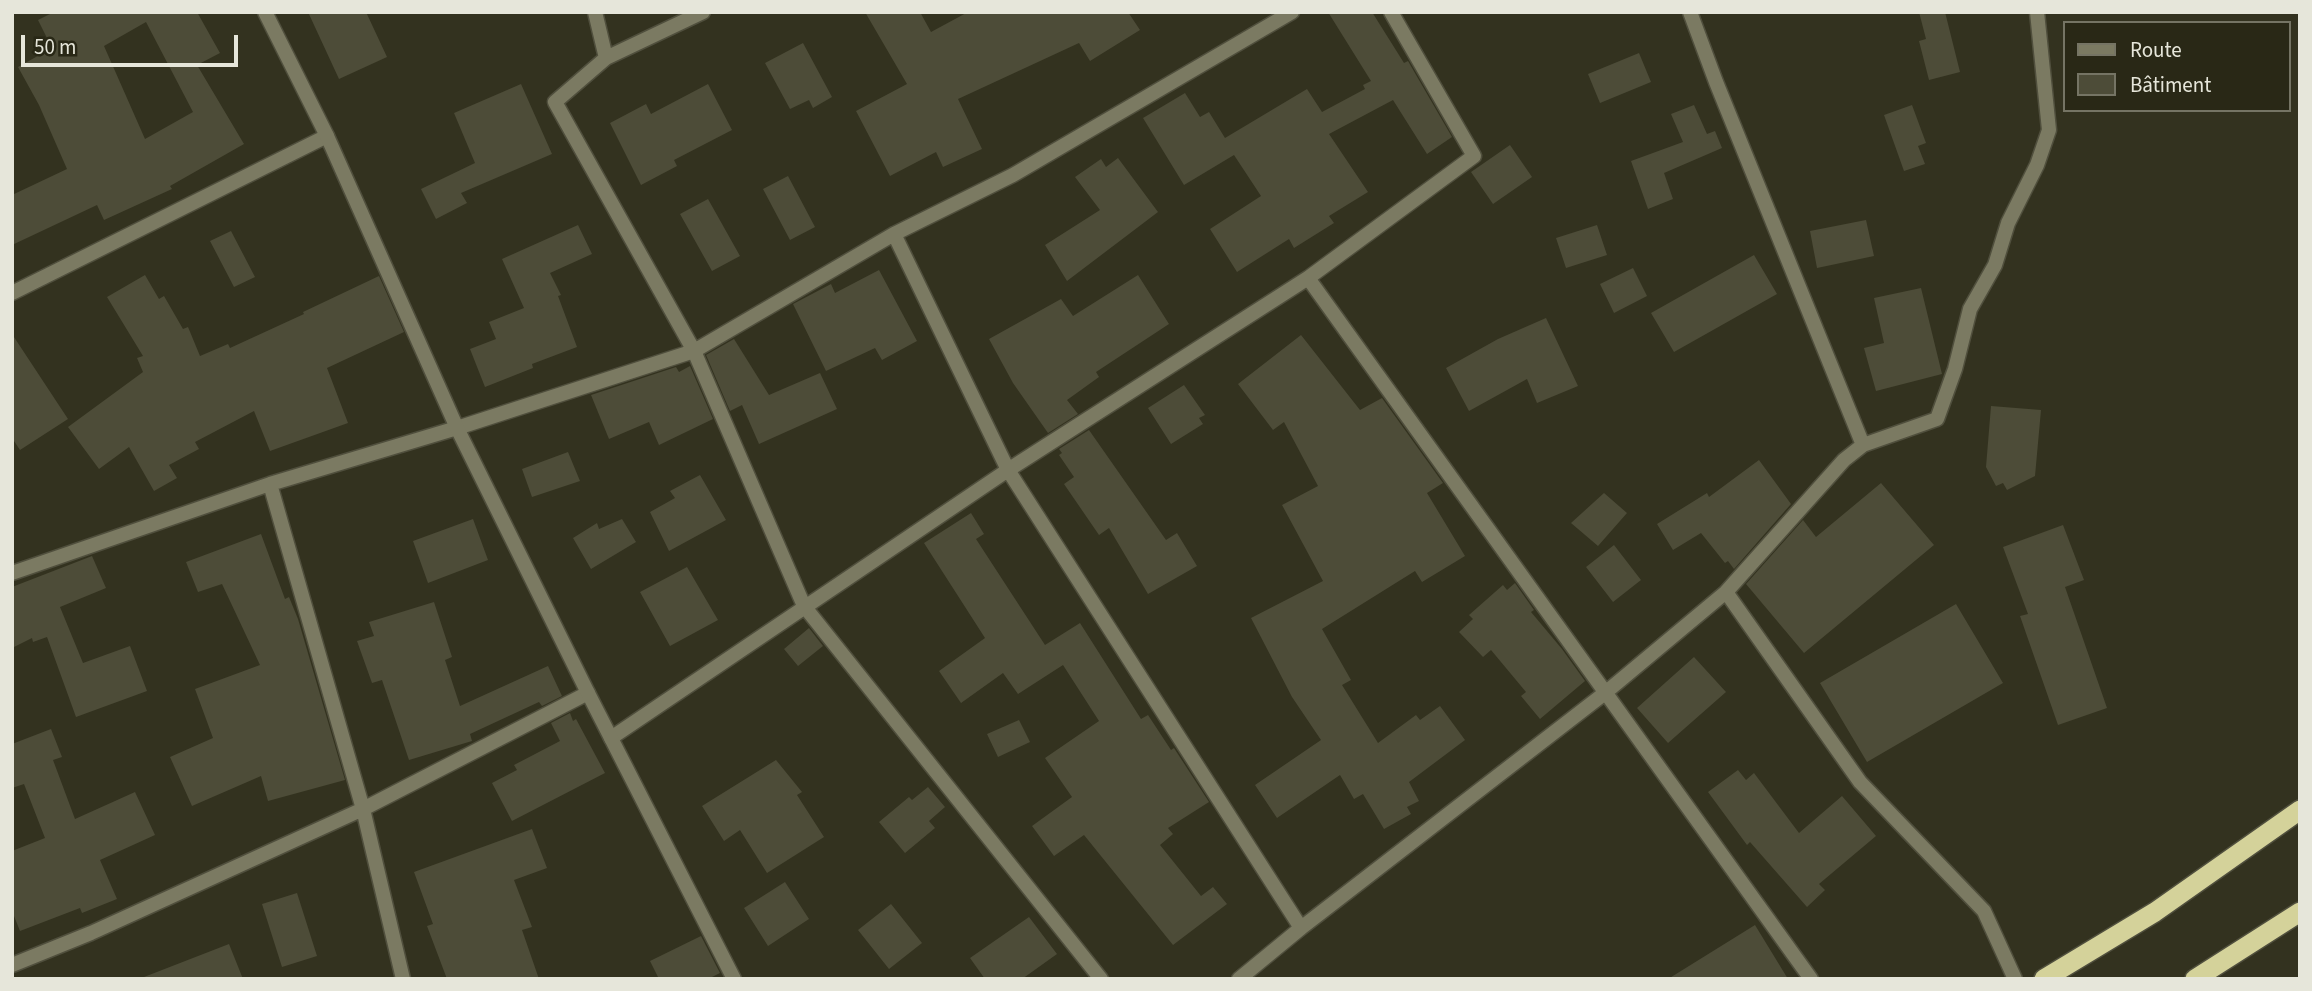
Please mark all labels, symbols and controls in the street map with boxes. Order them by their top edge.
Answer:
scale bar [24,21,242,65]
legend [2064,21,2291,112]
text: 50 m [34,32,76,62]
text: Route [2130,35,2182,65]
text: Bâtiment [2130,70,2211,100]

